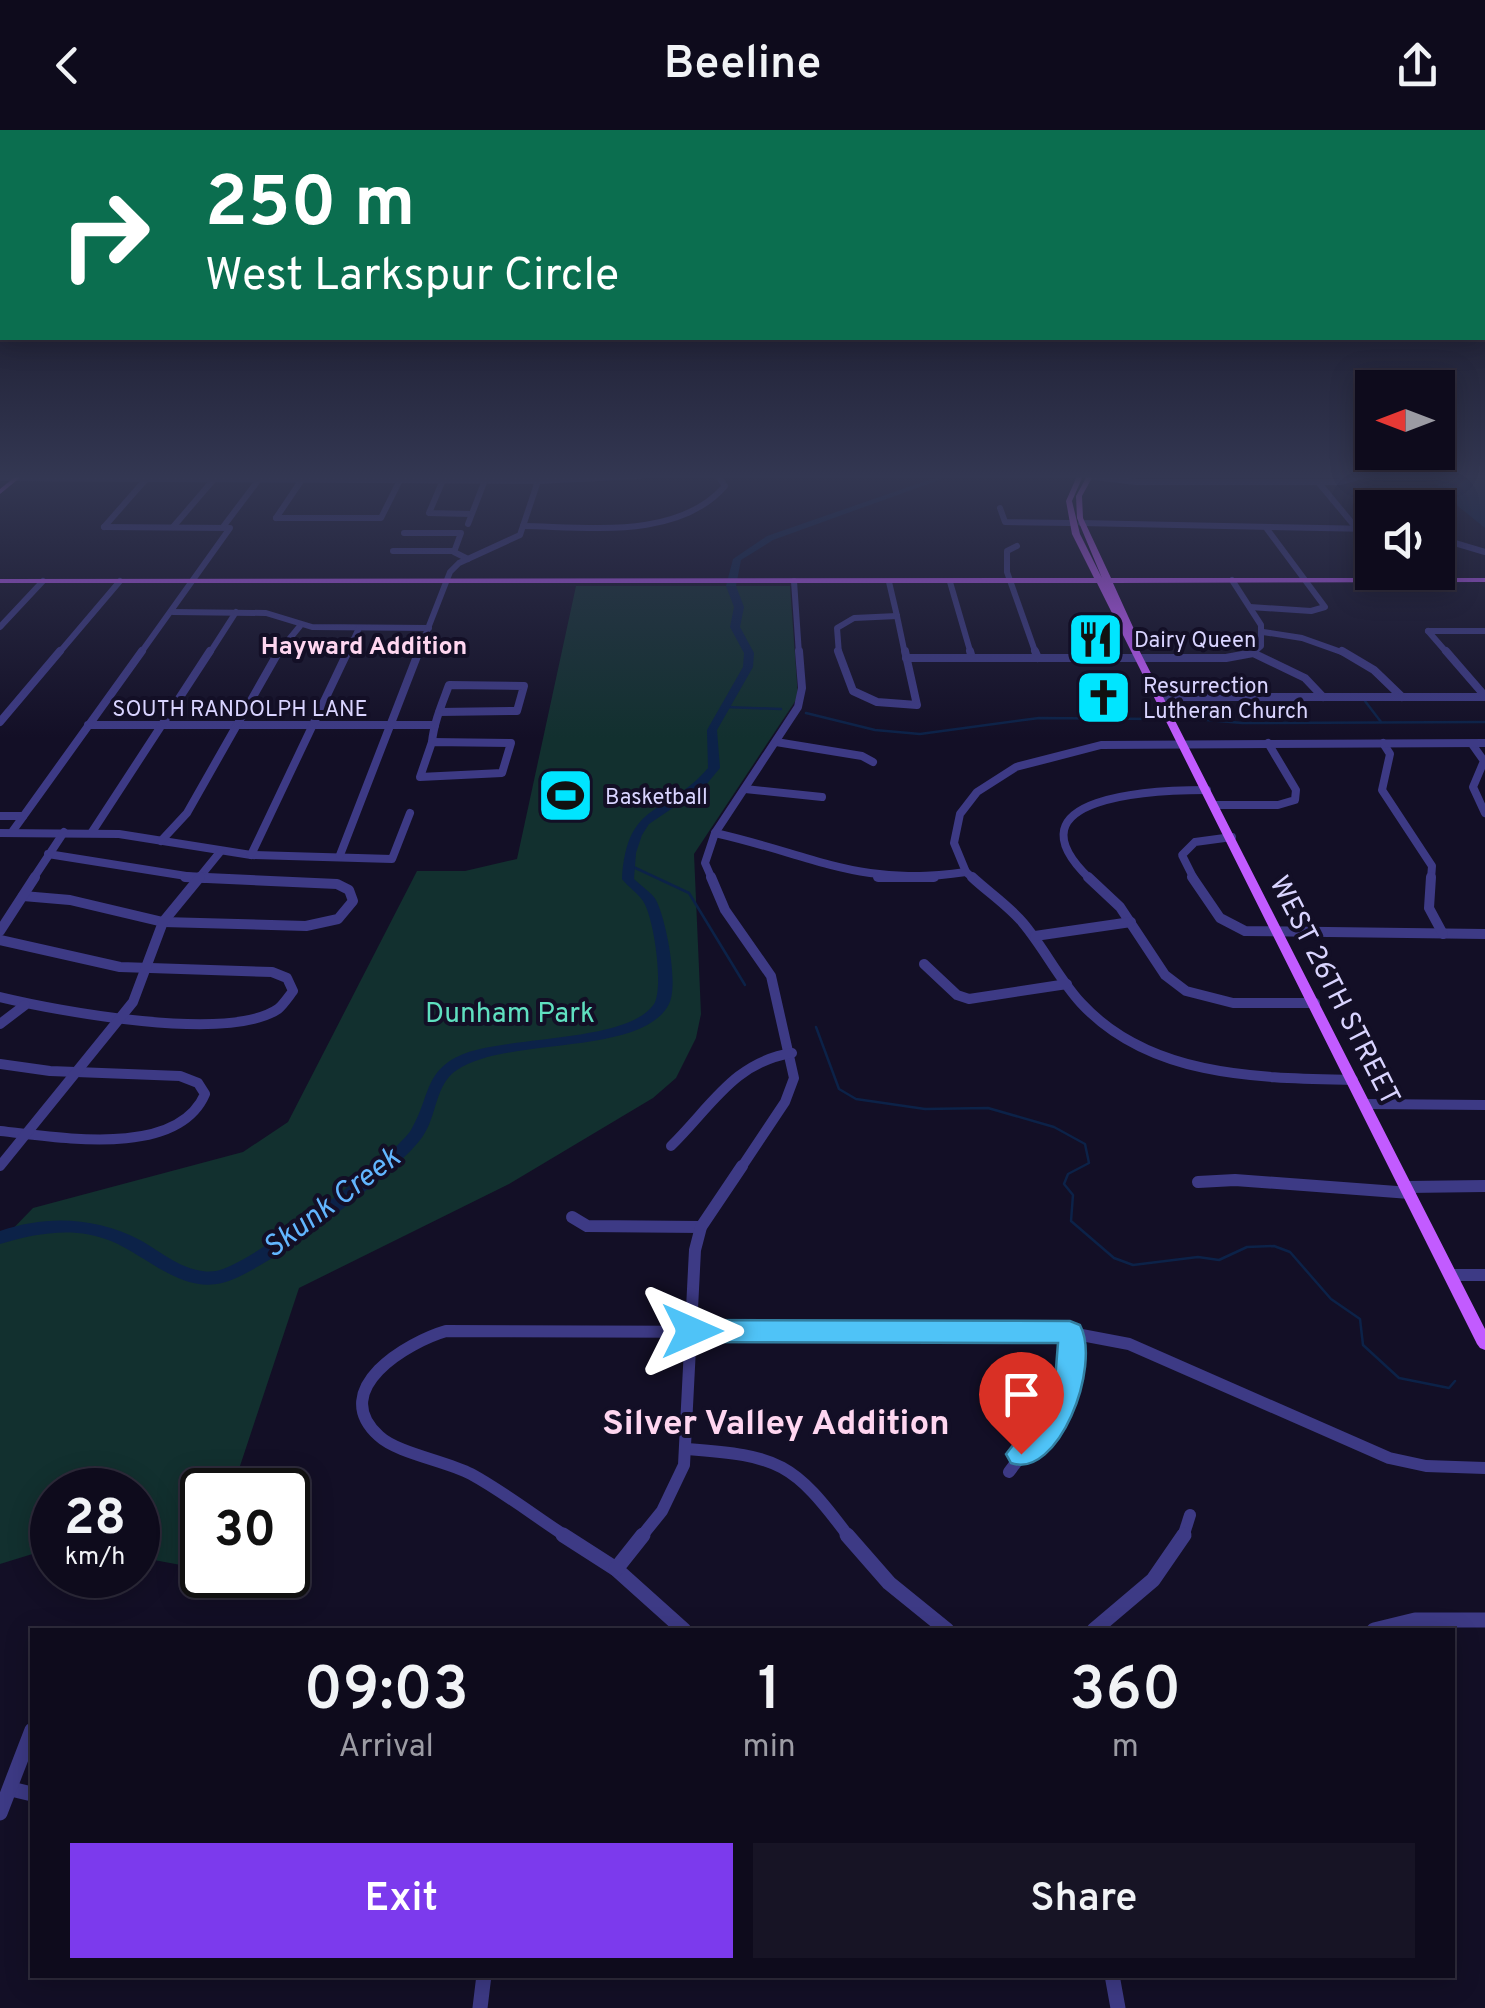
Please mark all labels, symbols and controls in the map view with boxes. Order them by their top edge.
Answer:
text: Beeline [664,37,821,94]
icon: back [40,38,95,93]
icon: share [1390,38,1445,93]
text: 250 m [205,162,415,251]
icon: right [40,170,170,300]
text: West Larkspur Circle [205,249,619,306]
north arrow [1355,370,1455,470]
map controls [1355,370,1455,590]
button: sound [1355,490,1455,590]
restaurant icon: Dairy Queen [1065,609,1125,669]
place label: Dairy Queen [1134,628,1256,655]
district label: Hayward Addition [261,632,467,664]
church icon: Resurrection Lutheran Church [1074,668,1134,728]
place label: Resurrection Lutheran Church [1143,674,1308,726]
street label: SOUTH RANDOLPH LANE [112,697,368,724]
sports icon: Basketball [536,766,596,826]
place label: Basketball [605,785,708,812]
street label: WEST 26TH STREET [1260,870,1407,1112]
park label: Dunham Park [425,997,595,1033]
water label: Skunk Creek [257,1140,409,1268]
position arrow [640,1279,744,1383]
pin [979,1352,1064,1455]
icon: arrive [994,1367,1049,1422]
district label: Silver Valley Addition [602,1403,950,1447]
speed limit sign: 30 [180,1468,310,1598]
text: 28 [64,1489,126,1552]
text: km/h [65,1542,125,1574]
text: 09:03 [304,1655,469,1731]
text: 1 [757,1655,781,1731]
text: 360 [1070,1655,1181,1731]
text: Arrival [339,1728,434,1768]
text: min [743,1728,796,1768]
text: m [1112,1728,1139,1768]
button: Exit [70,1843,733,1958]
button: Share [753,1843,1415,1958]

